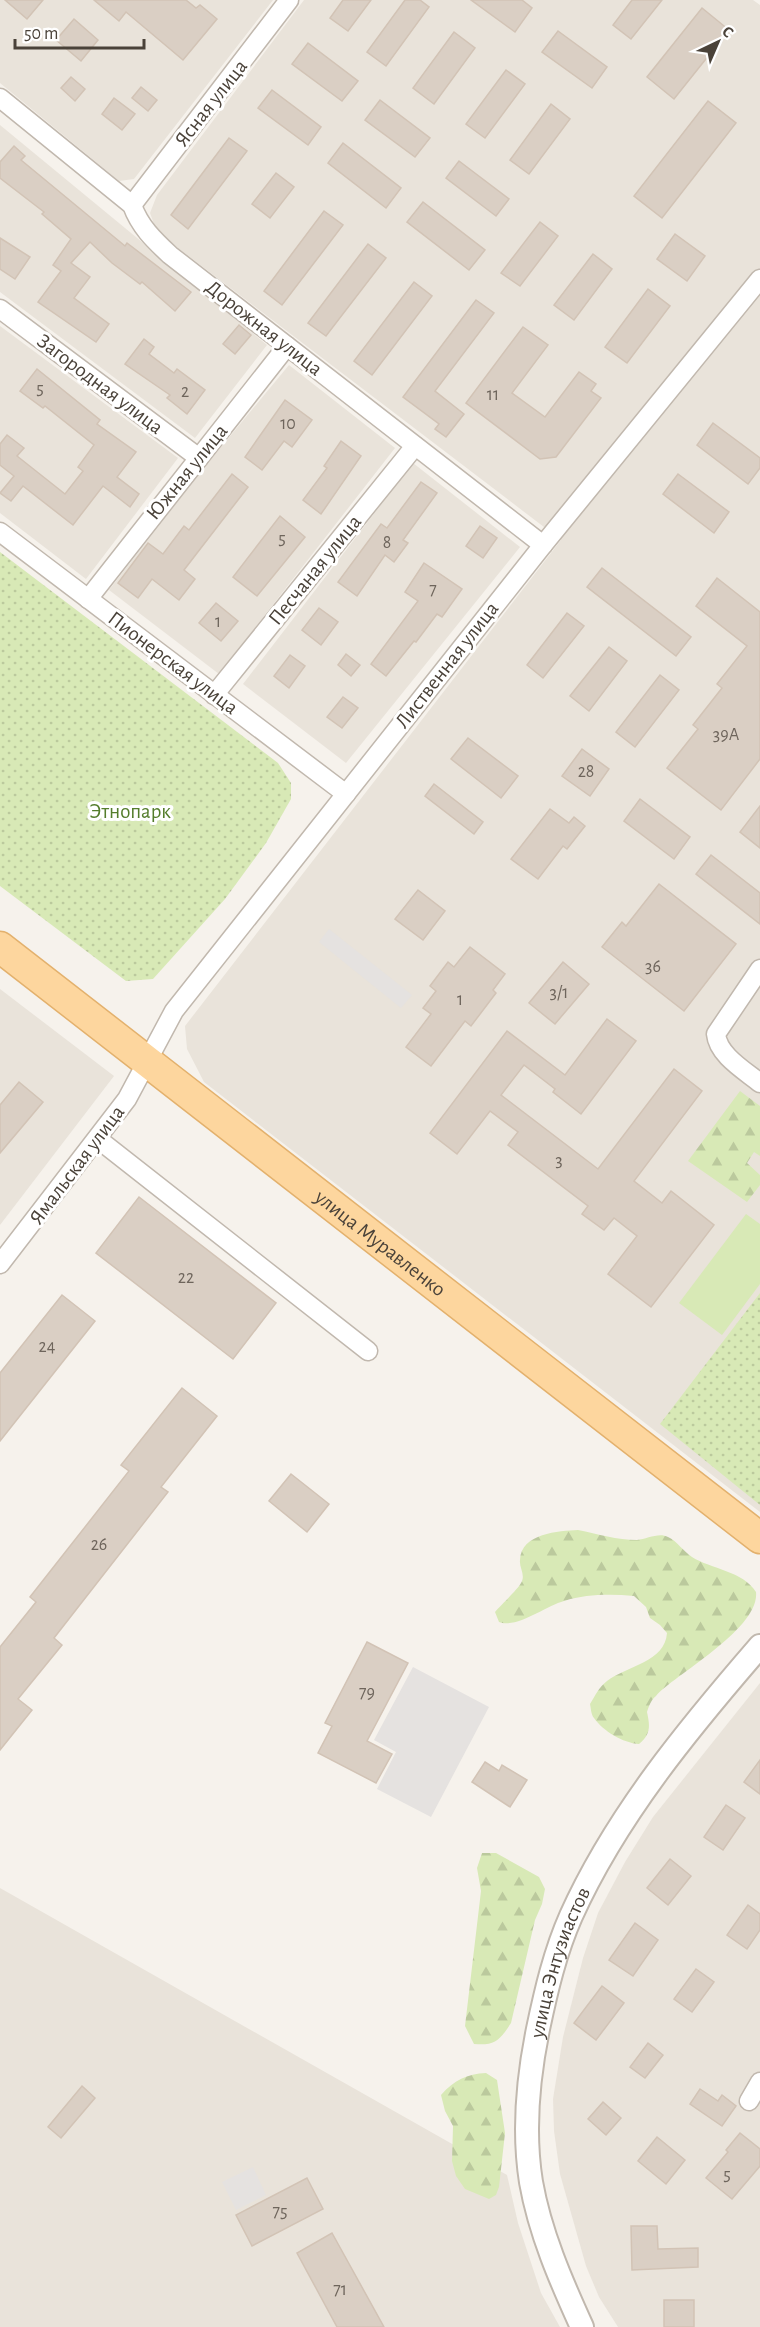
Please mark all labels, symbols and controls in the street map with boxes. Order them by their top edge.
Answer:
scale bar [15,12,144,50]
north arrow [688,12,748,72]
text: С [719,23,737,41]
text: 50 m [24,25,58,43]
street label: Ясная улица [171,55,251,150]
street label: Дорожная улица [202,276,327,380]
street label: Загородная улица [33,330,167,438]
house number: 5 [36,380,44,398]
house number: 2 [181,383,189,401]
house number: 11 [487,386,499,404]
house number: 10 [280,415,296,433]
street label: Южная улица [142,420,232,524]
street label: Песчаная улица [264,511,366,629]
house number: 5 [278,530,286,548]
house number: 8 [383,534,391,552]
house number: 7 [429,581,437,599]
street label: Лиственная улица [391,598,503,732]
street label: Пионерская улица [104,608,242,719]
house number: 1 [215,613,221,631]
house number: 39А [713,726,740,744]
house number: 28 [578,763,594,781]
park label: Этнопарк [89,801,171,822]
house number: 36 [645,958,661,976]
house number: 3/1 [550,984,568,1002]
house number: 1 [457,991,463,1009]
street label: Ямальская улица [26,1101,129,1228]
house number: 3 [555,1152,563,1170]
street label: улица Муравленко [310,1185,450,1300]
house number: 22 [178,1269,194,1287]
house number: 24 [39,1338,56,1356]
house number: 26 [91,1536,107,1554]
house number: 79 [359,1684,375,1702]
street label: улица Энтузиастов [526,1883,594,2041]
house number: 5 [723,2166,731,2184]
house number: 75 [272,2203,288,2221]
house number: 71 [333,2281,347,2299]

